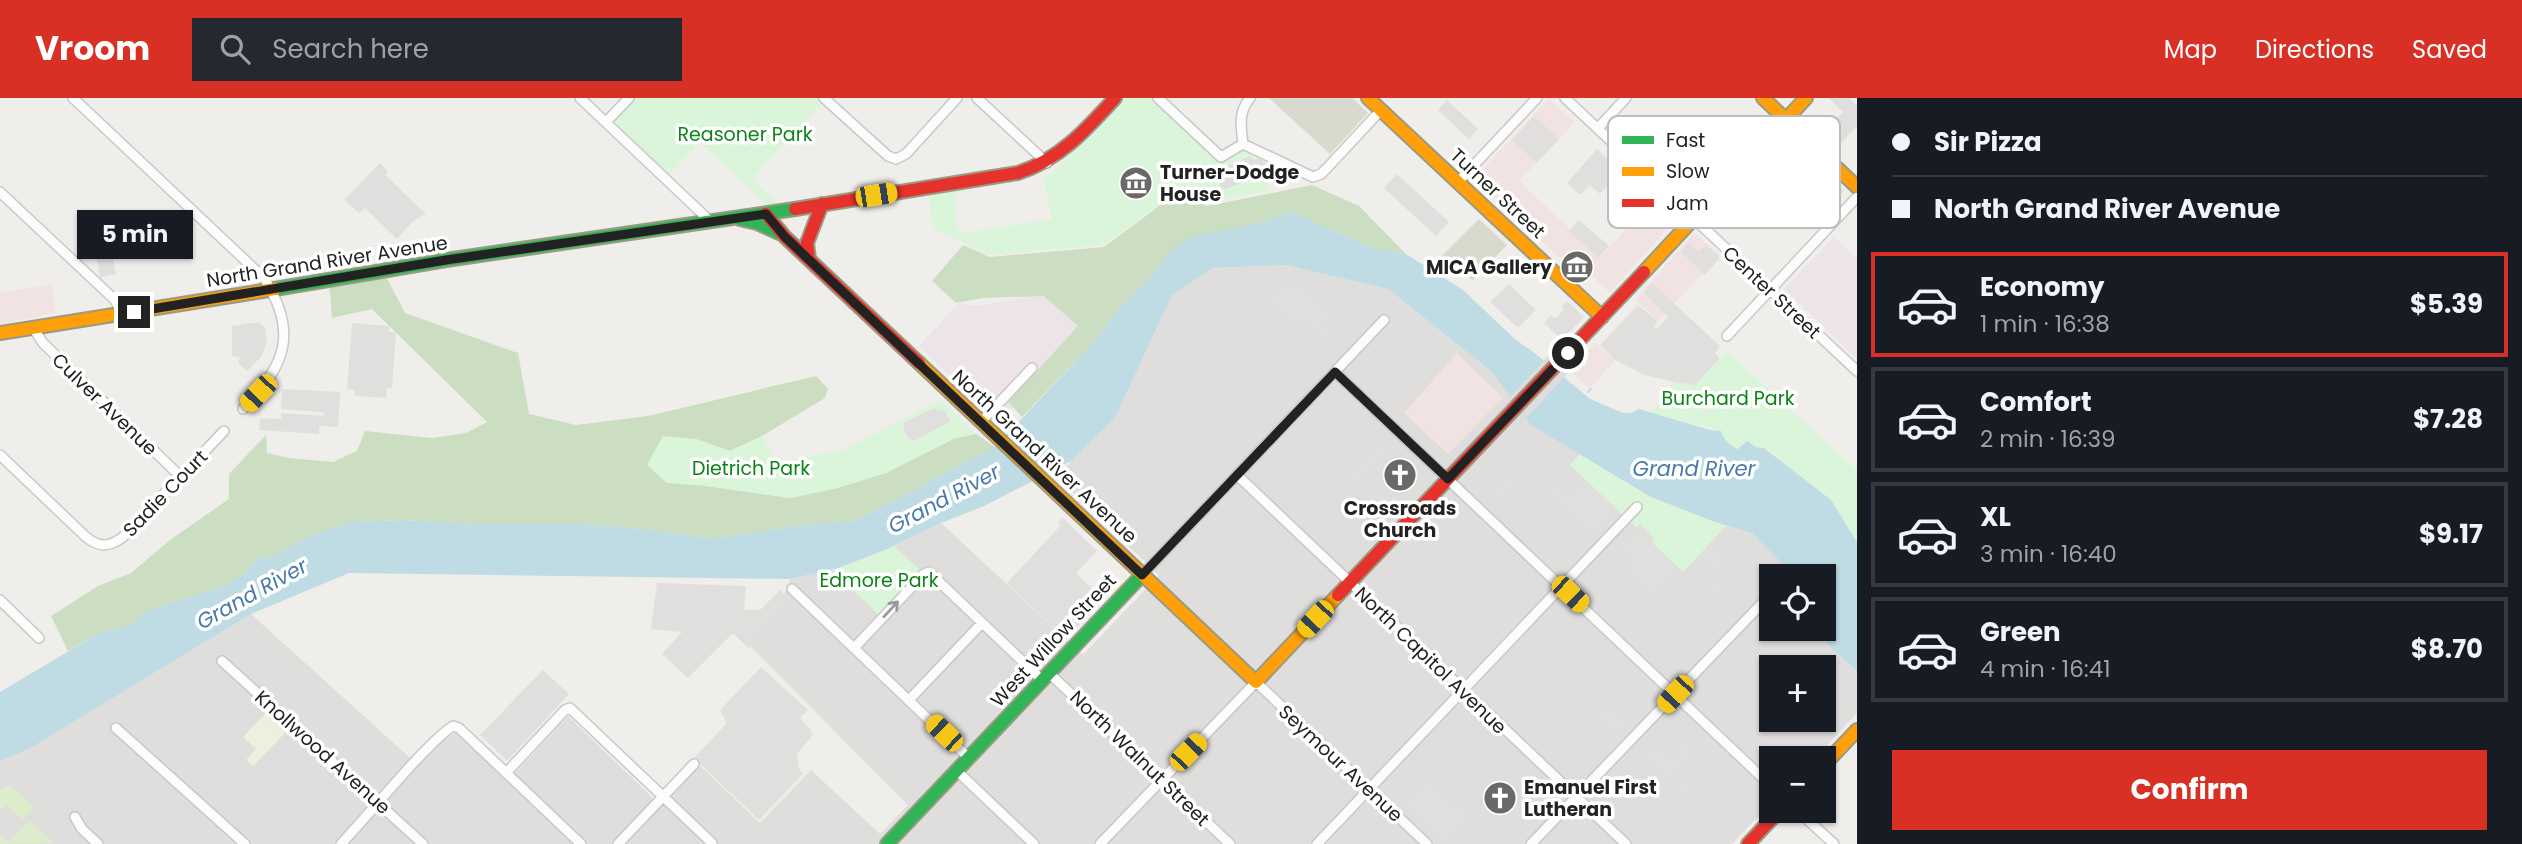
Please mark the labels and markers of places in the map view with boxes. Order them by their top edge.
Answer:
place label: Turner-Dodge House [1160,159,1300,208]
museum icon: Turner-Dodge House [1117,164,1155,202]
museum icon: MICA Gallery [1558,248,1596,286]
place label: MICA Gallery [1426,254,1553,281]
church icon: Crossroads Church [1381,456,1419,494]
place label: Crossroads Church [1344,495,1456,544]
place label: Emanuel First Lutheran [1524,774,1657,823]
church icon: Emanuel First Lutheran [1481,779,1519,817]

